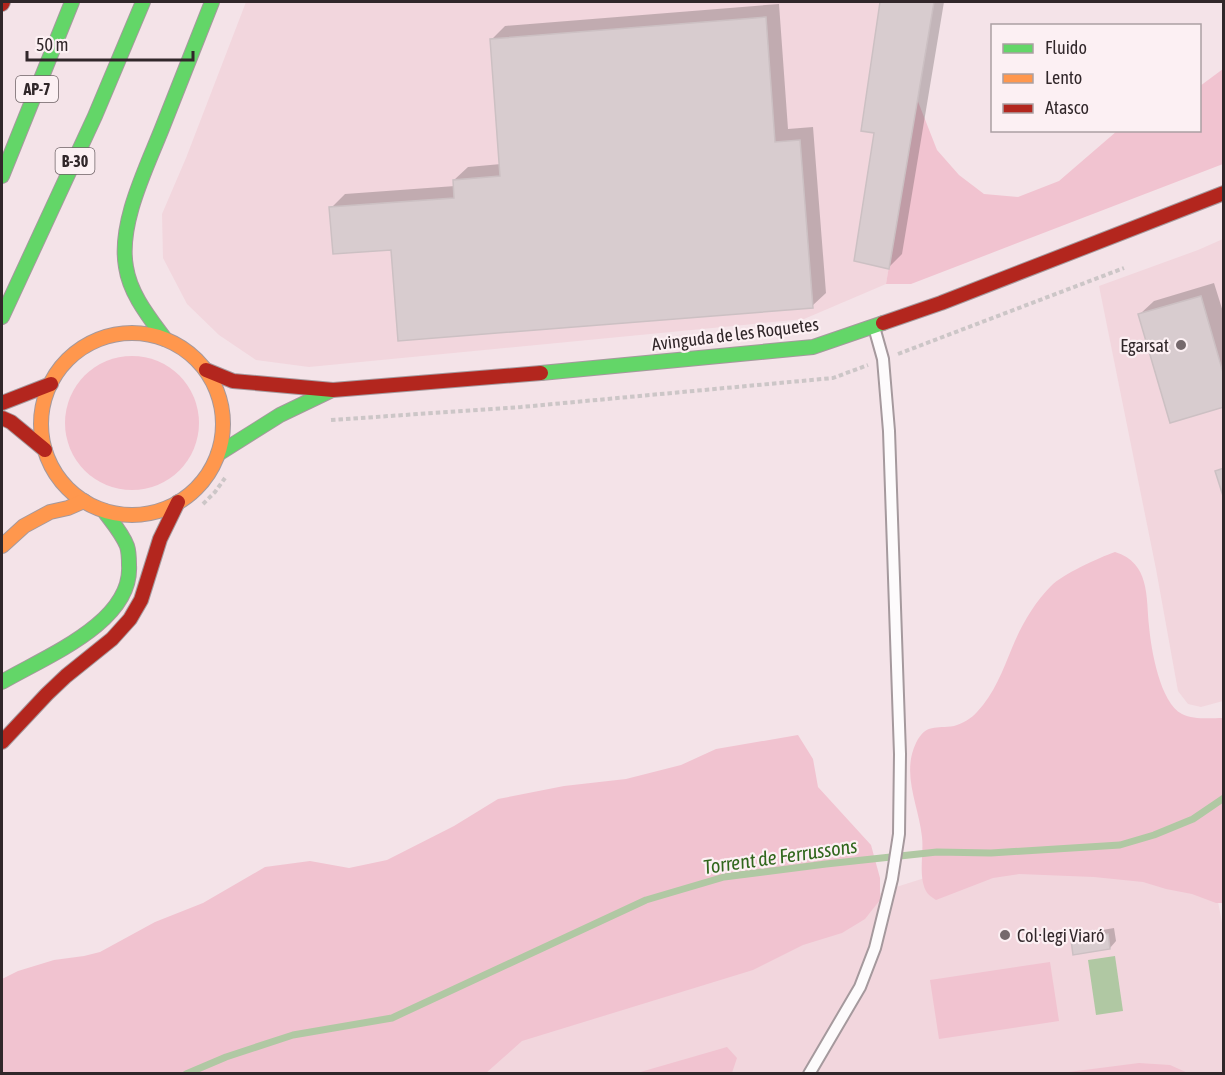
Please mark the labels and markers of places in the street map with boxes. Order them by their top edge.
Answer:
place label: Egarsat [1120,335,1169,356]
marker: Egarsat [1174,338,1188,352]
place label: Col·legi Viaró [1017,925,1104,946]
marker: Col·legi Viaró [998,928,1012,942]

